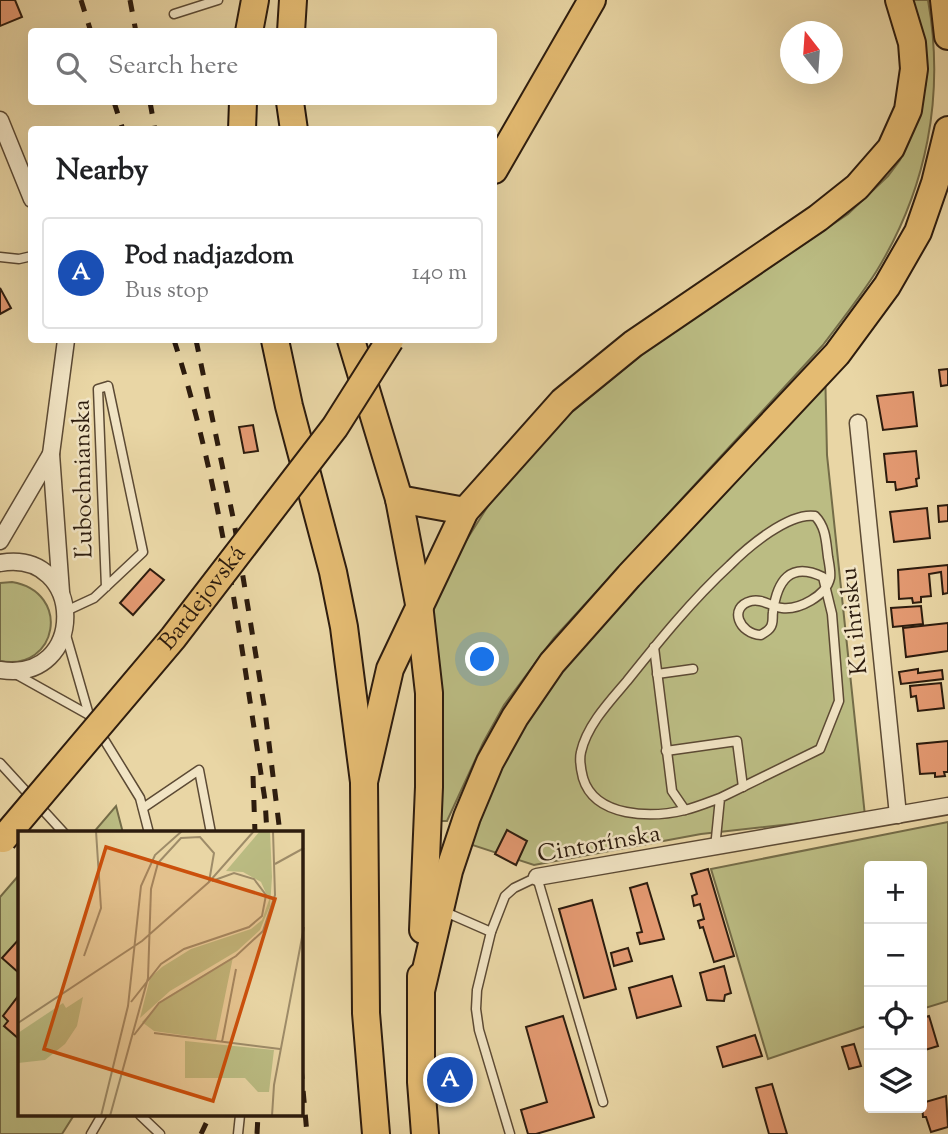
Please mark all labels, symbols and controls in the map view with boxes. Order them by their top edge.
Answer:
north arrow [780,21,843,84]
search box [28,28,497,105]
icon: search [52,48,90,86]
text: Search here [108,48,238,85]
text: Nearby [56,150,148,193]
text: Pod nadjazdom [125,238,294,275]
text: A [72,257,90,290]
text: 140 m [412,257,467,290]
text: Bus stop [125,275,209,308]
street label: Ľubochnianska [66,399,102,559]
street label: Bardejovská [152,539,255,659]
street label: Ku ihrisku [832,565,878,676]
your location [465,642,499,676]
street label: Cintorínska [535,817,663,873]
inset map [18,831,303,1116]
map controls [864,861,927,1113]
button: + [864,861,927,924]
button: − [864,924,927,987]
button: locate [864,987,927,1050]
button: layers [864,1050,927,1113]
pin: A [427,1054,473,1106]

